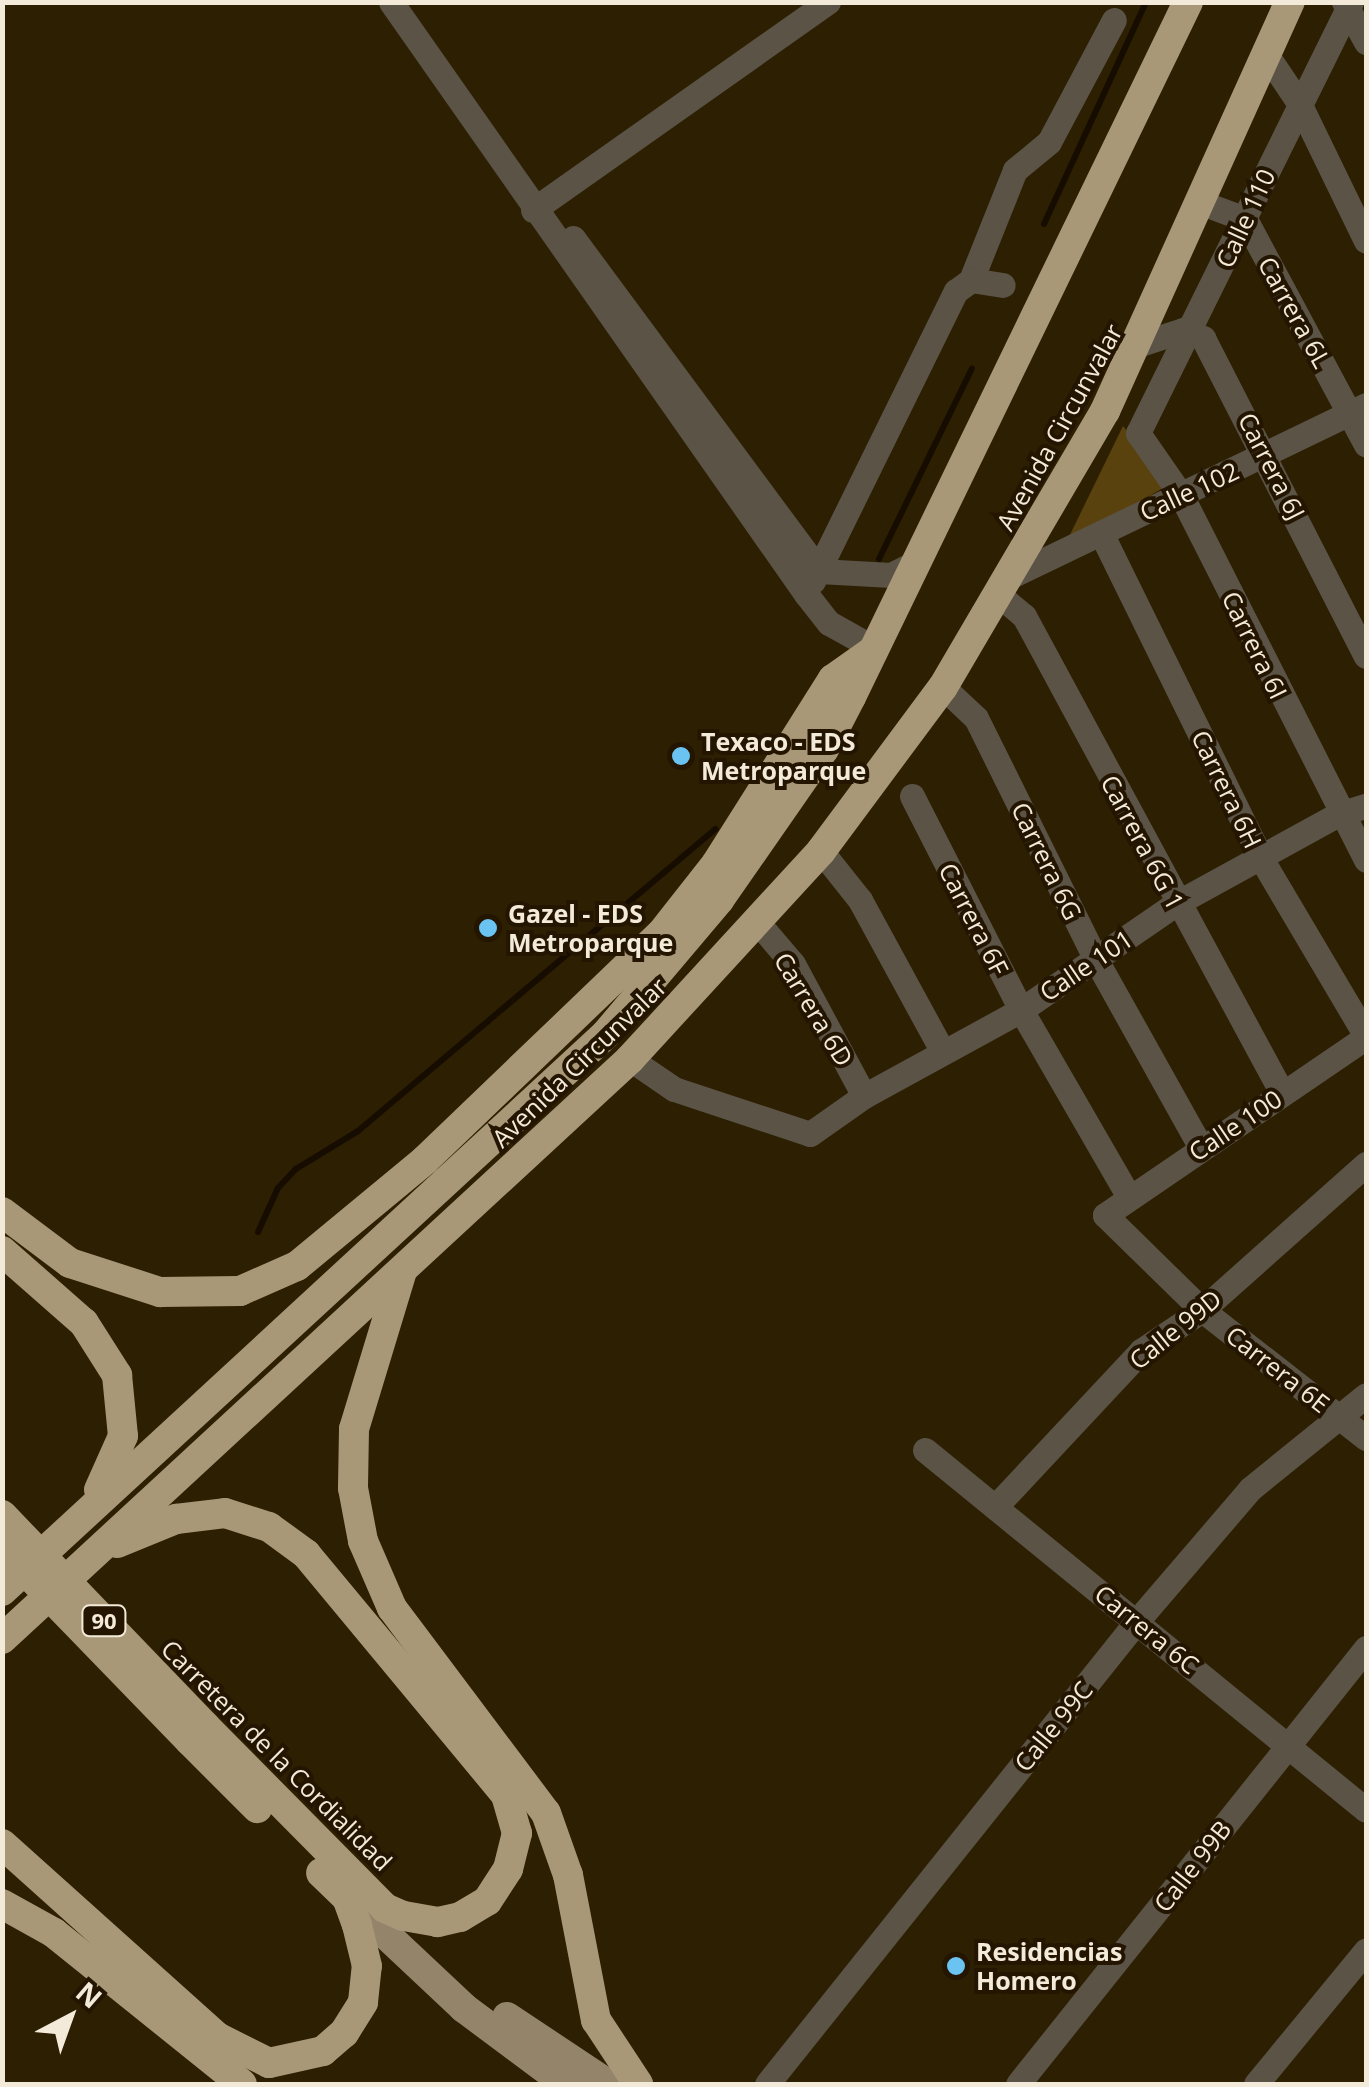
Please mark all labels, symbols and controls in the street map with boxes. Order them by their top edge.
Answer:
street label: Calle 110 [1209,164,1281,272]
street label: Carrera 6L [1252,251,1338,373]
street label: Avenida Circunvalar [990,319,1128,535]
street label: Carrera 6J [1232,408,1312,524]
street label: Calle 102 [1135,455,1243,527]
street label: Carrera 6I [1216,586,1294,704]
street label: Carrera 6H [1186,725,1268,853]
place label: Texaco - EDS Metroparque [701,727,866,786]
marker: Texaco - EDS Metroparque [670,745,692,767]
street label: Carrera 6G 1 [1095,770,1191,914]
street label: Carrera 6G [1006,797,1088,925]
street label: Carrera 6F [933,858,1015,980]
place label: Gazel - EDS Metroparque [508,899,673,958]
marker: Gazel - EDS Metroparque [477,917,499,939]
street label: Calle 101 [1034,923,1138,1007]
street label: Carrera 6D [768,947,860,1071]
street label: Avenida Circunvalar [485,971,673,1153]
street label: Calle 100 [1183,1083,1287,1167]
street label: Calle 99D [1123,1283,1227,1375]
street label: Carrera 6E [1220,1319,1336,1419]
street label: Carrera 6C [1089,1578,1205,1680]
road number: 90 [79,1604,129,1638]
street label: Carretera de la Cordialidad [155,1633,399,1877]
street label: Calle 99C [1008,1675,1098,1777]
street label: Calle 99B [1147,1814,1237,1918]
place label: Residencias Homero [976,1937,1122,1996]
marker: Residencias Homero [945,1955,967,1977]
north arrow [20,1967,120,2067]
text: N [69,1973,111,2016]

